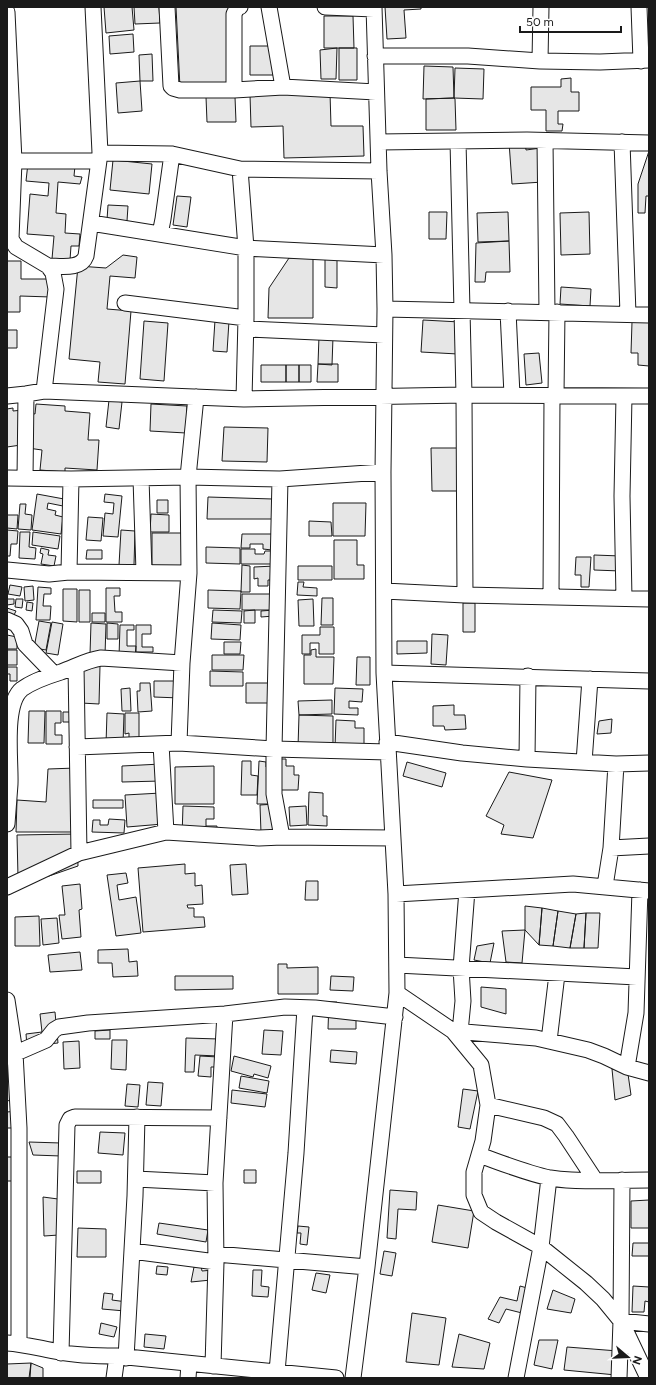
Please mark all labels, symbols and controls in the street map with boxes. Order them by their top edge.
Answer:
scale bar [520,8,621,34]
text: 50 m [526,15,554,29]
north arrow [608,1337,648,1377]
text: N [629,1354,645,1366]

